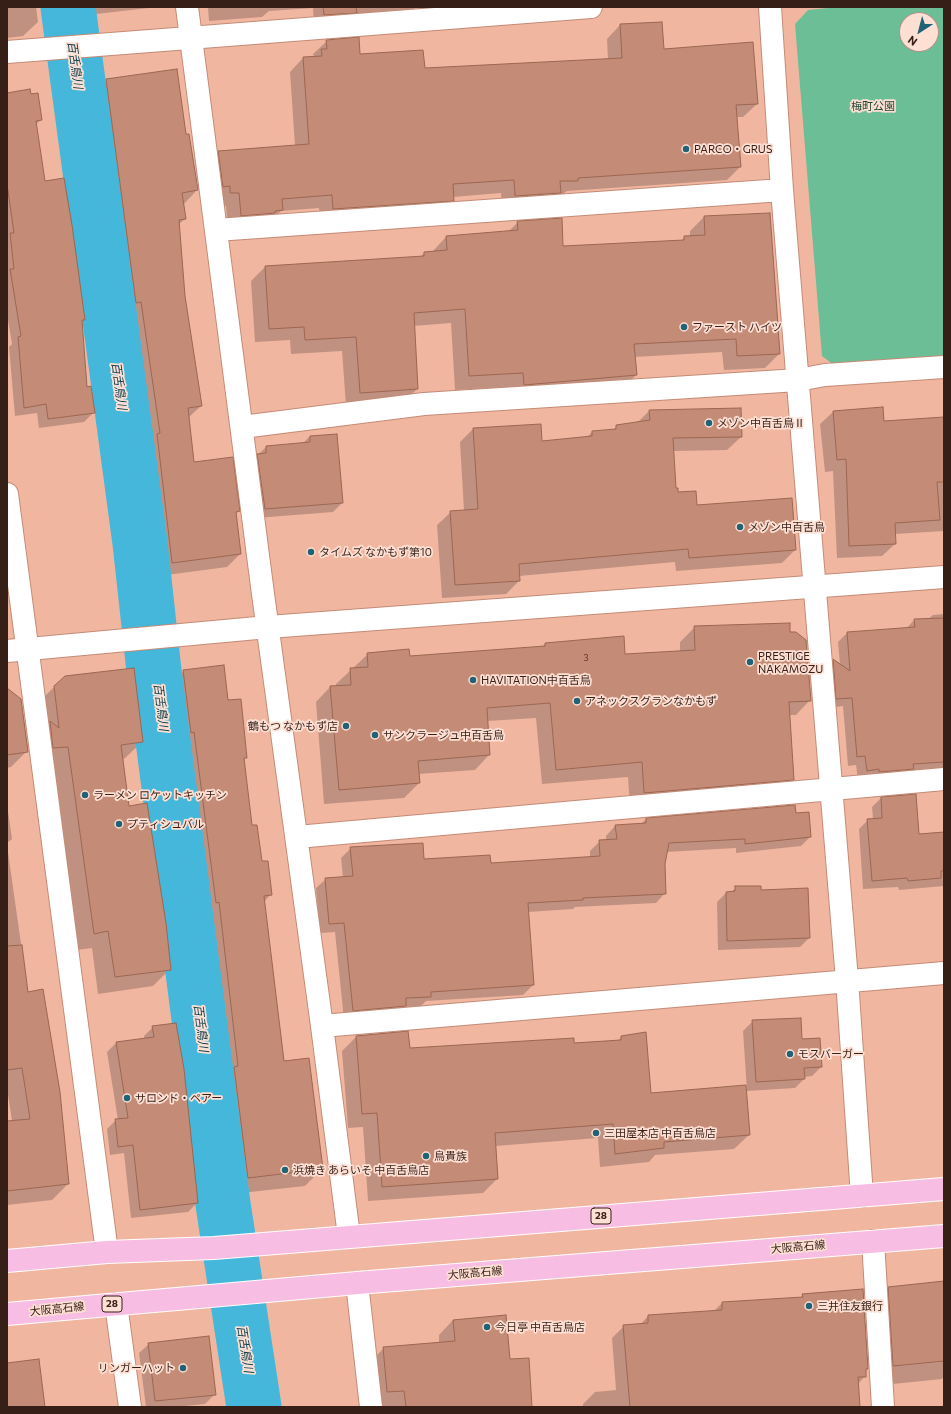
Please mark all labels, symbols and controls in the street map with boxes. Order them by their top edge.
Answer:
north arrow [899,12,939,52]
text: N [905,34,919,49]
water label: 百舌鳥川 [65,40,85,90]
park label: 梅町公園 [851,99,895,113]
place label: PARCO・GRUS [694,142,772,156]
marker: PARCO・GRUS [681,144,691,154]
place label: ファースト ハイツ [692,320,782,334]
marker: ファースト ハイツ [679,322,689,332]
water label: 百舌鳥川 [109,361,129,411]
place label: メゾン中百舌鳥Ⅱ [717,416,805,430]
marker: メゾン中百舌鳥Ⅱ [704,418,714,428]
place label: メゾン中百舌鳥 [748,520,825,534]
marker: メゾン中百舌鳥 [735,522,745,532]
place label: タイムズ なかもず第10 [319,545,432,559]
marker: タイムズ なかもず第10 [306,547,316,557]
place label: PRESTIGE NAKAMOZU [758,649,823,675]
house number: 3 [583,653,589,663]
marker: PRESTIGE NAKAMOZU [745,657,755,667]
place label: HAVITATION中百舌鳥 [481,673,591,687]
marker: HAVITATION中百舌鳥 [468,675,478,685]
water label: 百舌鳥川 [151,682,171,732]
place label: アネックスグランなかもず [585,694,717,708]
marker: アネックスグランなかもず [572,696,582,706]
place label: 鶴もつ なかもず店 [248,719,338,733]
marker: 鶴もつ なかもず店 [341,721,351,731]
place label: サンクラージュ中百舌鳥 [383,728,504,742]
marker: サンクラージュ中百舌鳥 [370,730,380,740]
place label: ラーメン ロケットキッチン [93,788,227,802]
marker: ラーメン ロケットキッチン [80,790,90,800]
place label: プティシュバル [127,817,204,831]
marker: プティシュバル [114,819,124,829]
water label: 百舌鳥川 [191,1003,211,1053]
place label: モスバーガー [798,1047,864,1061]
marker: モスバーガー [785,1049,795,1059]
place label: サロンド・ペアー [135,1091,222,1105]
marker: サロンド・ペアー [122,1093,132,1103]
place label: 三田屋本店 中百舌鳥店 [604,1126,716,1140]
marker: 三田屋本店 中百舌鳥店 [591,1128,601,1138]
place label: 鳥貴族 [434,1149,467,1163]
marker: 鳥貴族 [421,1151,431,1161]
place label: 浜焼き あらいそ 中百舌鳥店 [293,1163,429,1177]
marker: 浜焼き あらいそ 中百舌鳥店 [280,1165,290,1175]
road number: 28 [591,1208,611,1224]
street label: 大阪高石線 [770,1238,826,1256]
street label: 大阪高石線 [447,1264,503,1282]
road number: 28 [102,1296,122,1312]
place label: 三井住友銀行 [817,1299,883,1313]
street label: 大阪高石線 [29,1300,85,1318]
marker: 三井住友銀行 [804,1301,814,1311]
place label: 今日亭 中百舌鳥店 [495,1320,585,1334]
marker: 今日亭 中百舌鳥店 [482,1322,492,1332]
water label: 百舌鳥川 [234,1324,256,1374]
place label: リンガーハット [98,1361,175,1375]
marker: リンガーハット [178,1363,188,1373]

